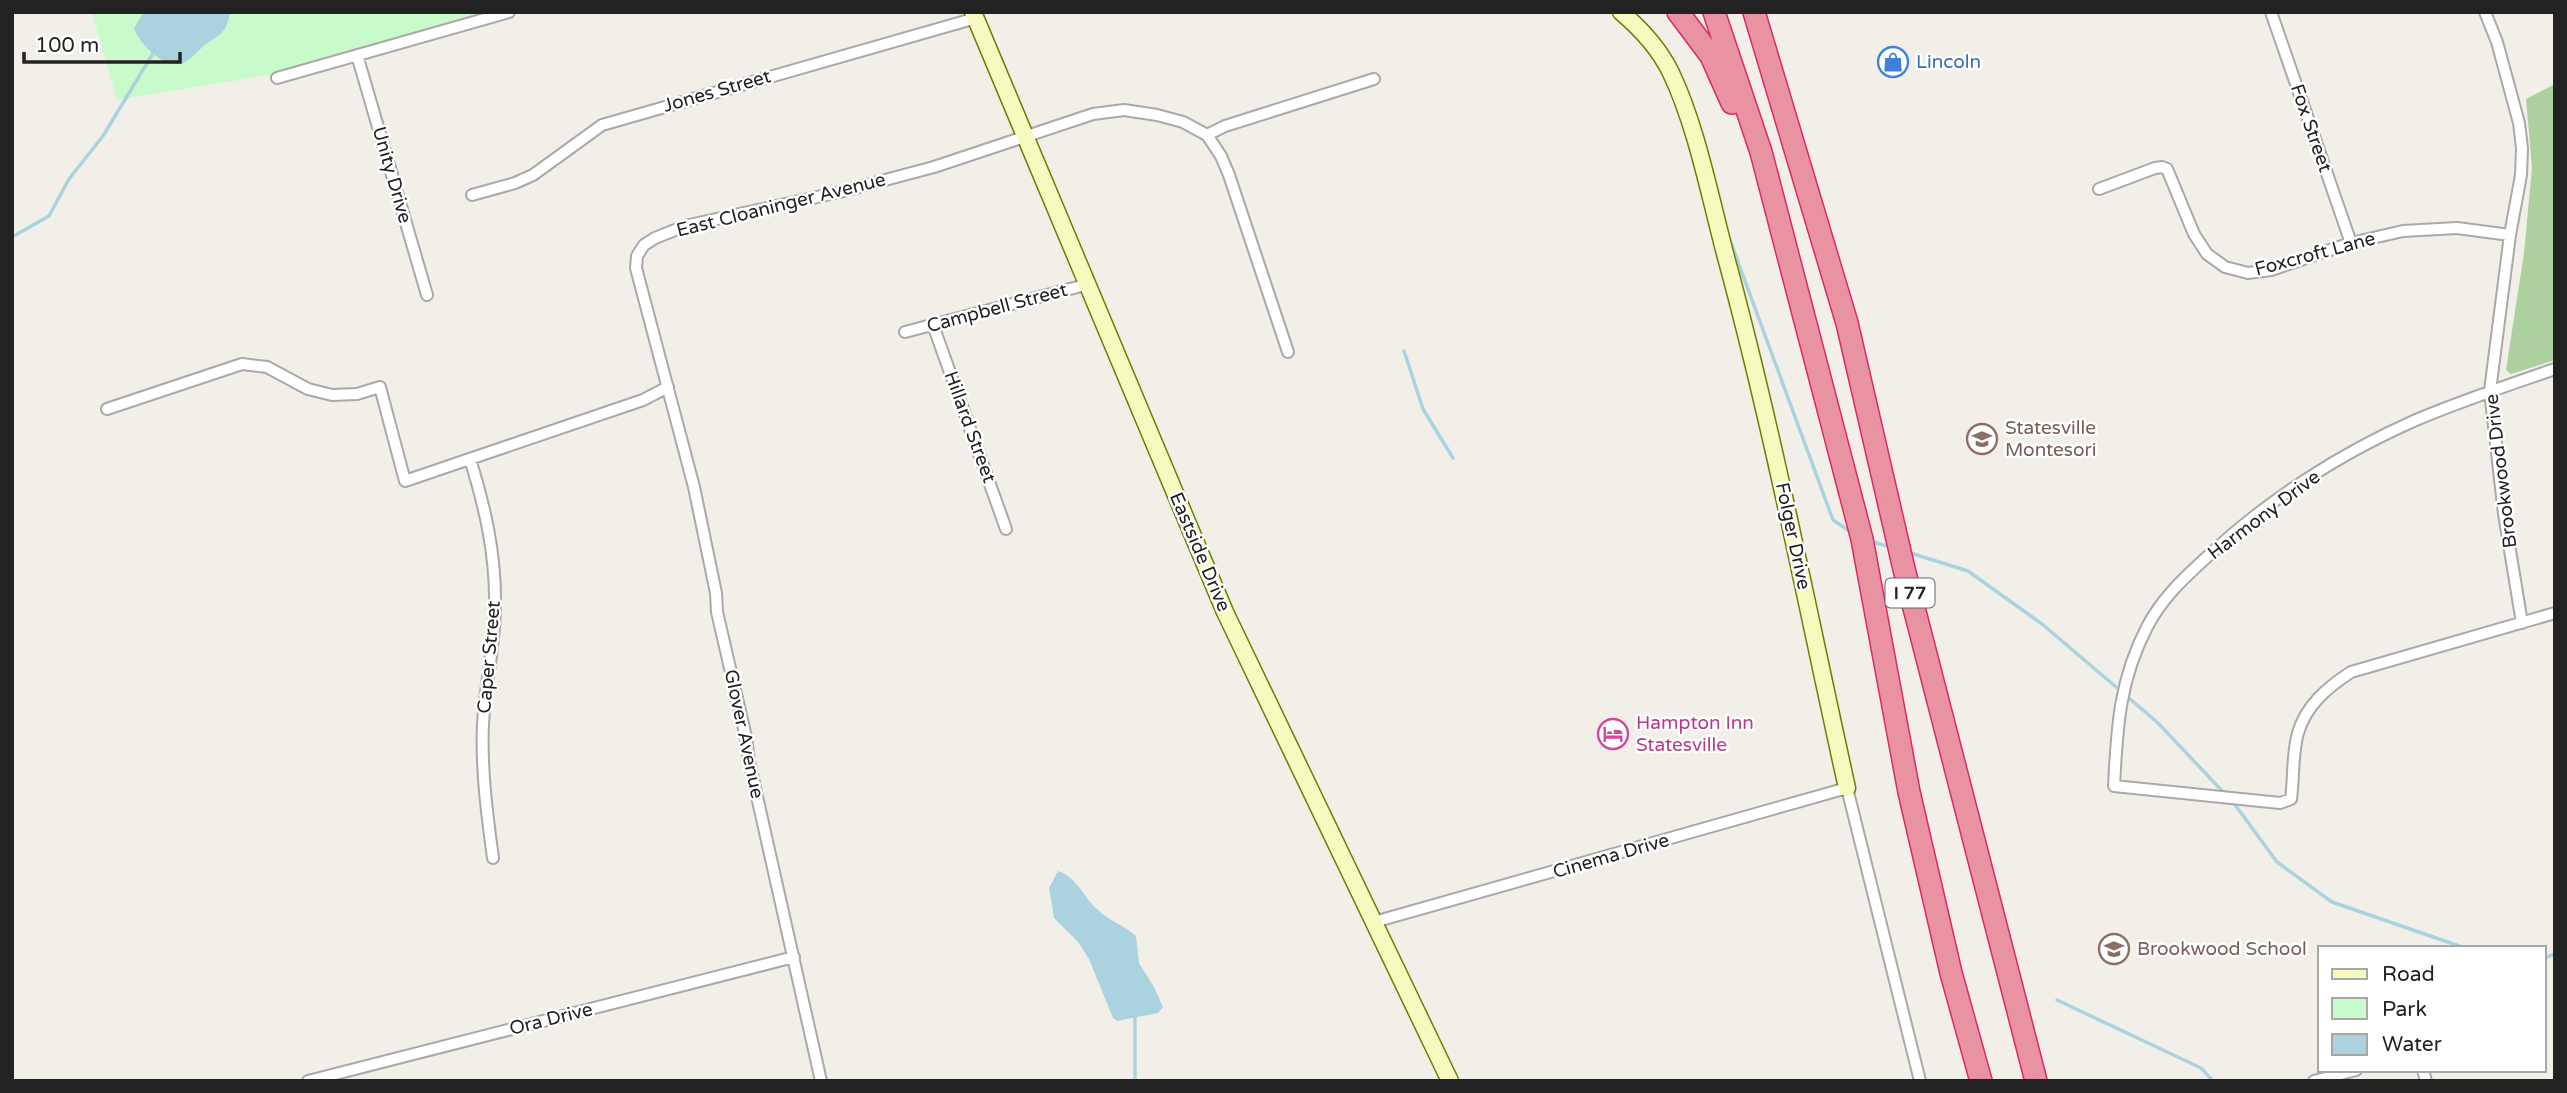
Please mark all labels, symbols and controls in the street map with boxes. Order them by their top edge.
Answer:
scale bar [24,21,180,65]
text: 100 m [35,33,99,58]
shop icon: Lincoln [1876,45,1910,79]
place label: Lincoln [1916,51,1981,73]
street label: Jones Street [661,65,773,117]
street label: Fox Street [2286,81,2336,175]
street label: Unity Drive [368,124,416,226]
street label: East Cloaninger Avenue [674,168,888,242]
street label: Foxcroft Lane [2252,227,2378,281]
street label: Campbell Street [924,279,1070,337]
street label: Hillard Street [940,368,1000,486]
street label: Brookwood Drive [2481,393,2521,549]
place label: Statesville Montesori [2005,417,2097,461]
school or university icon: Statesville Montesori [1965,422,1999,456]
street label: Harmony Drive [2204,466,2324,564]
street label: Folger Drive [1771,480,1815,592]
street label: Eastside Drive [1165,489,1235,615]
road number: I 77 [1885,578,1934,608]
street label: Caper Street [473,600,505,714]
street label: Glover Avenue [720,667,768,801]
place label: Hampton Inn Statesville [1636,712,1754,756]
hotel icon: Hampton Inn Statesville [1596,717,1630,751]
street label: Cinema Drive [1550,829,1672,883]
school or university icon: Brookwood School [2097,932,2131,966]
place label: Brookwood School [2137,938,2307,960]
legend [2318,946,2546,1072]
text: Road [2382,962,2435,987]
text: Park [2382,997,2427,1022]
street label: Ora Drive [507,998,595,1040]
text: Water [2382,1032,2442,1057]

